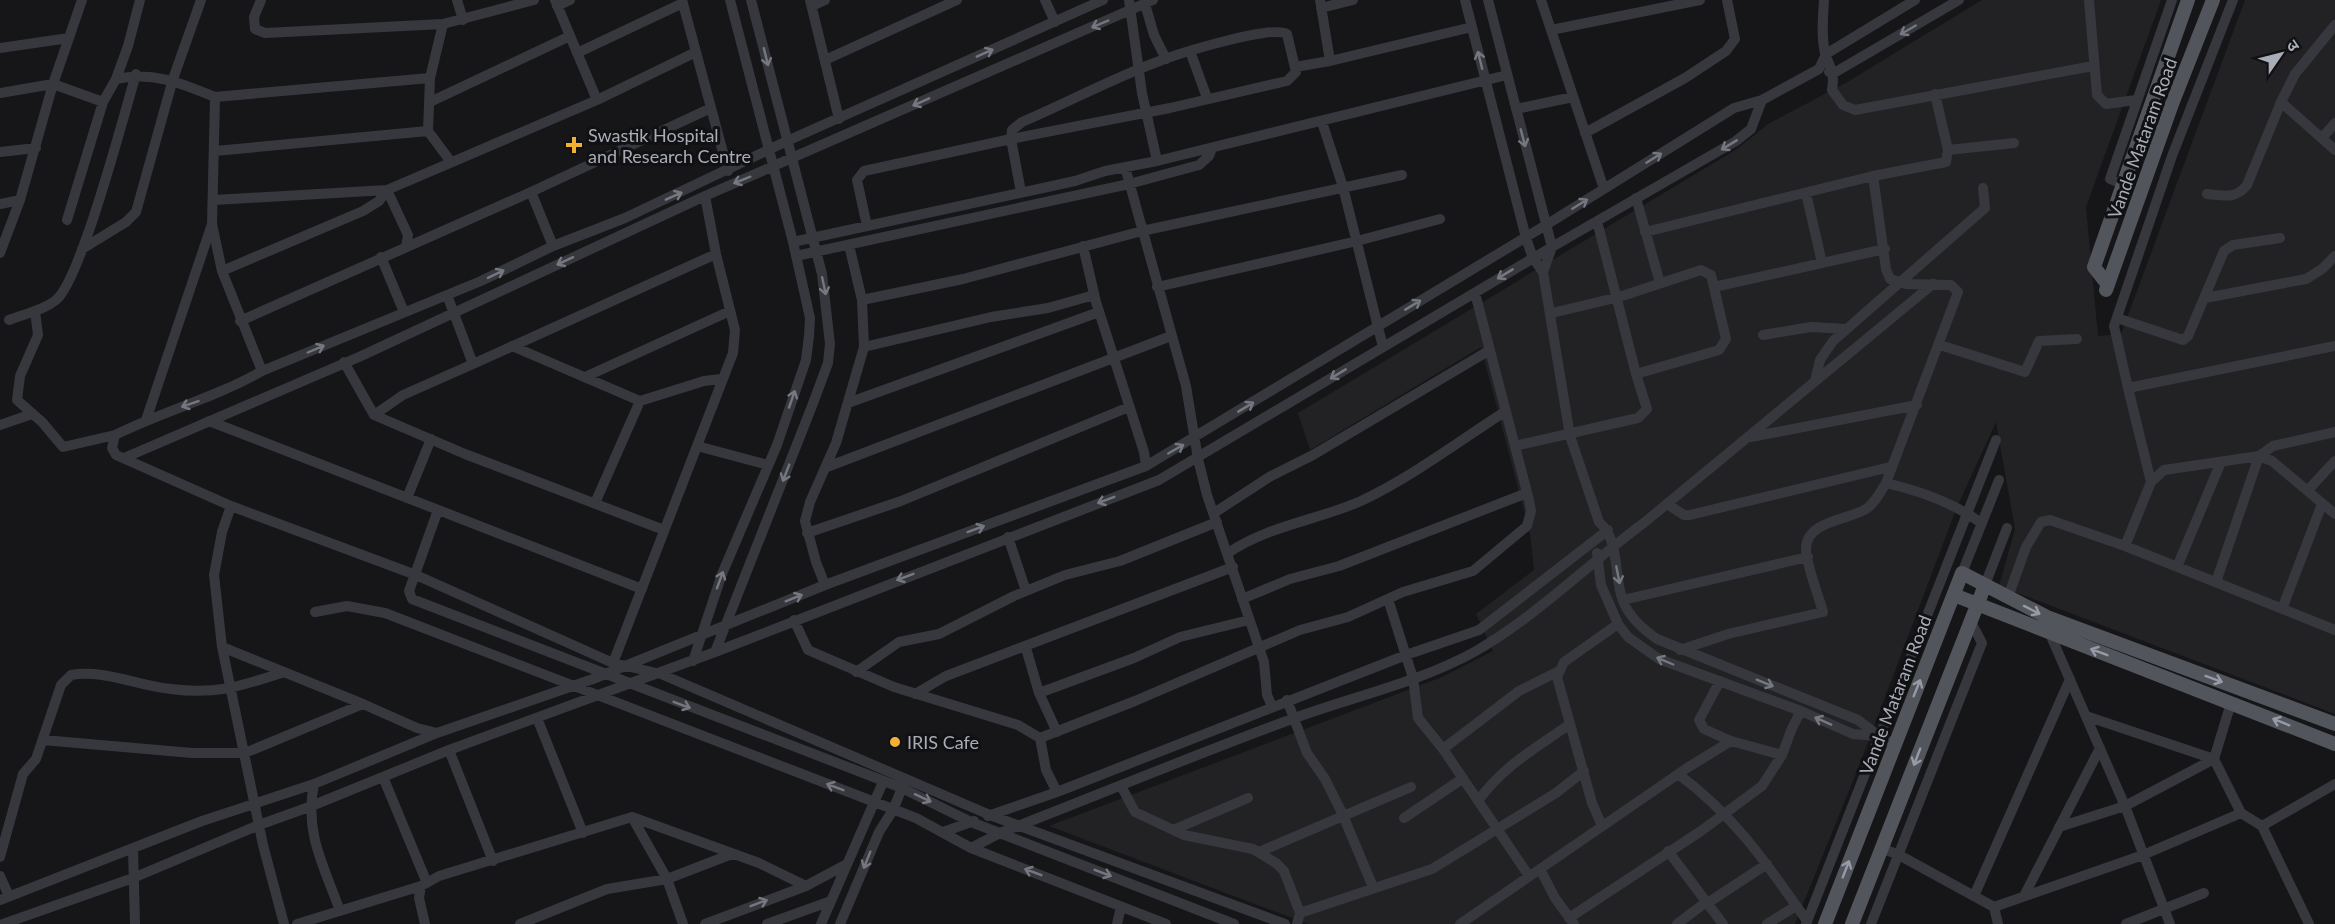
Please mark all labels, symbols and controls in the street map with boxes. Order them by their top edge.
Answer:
one-way arrow [1091,19,1109,31]
one-way arrow [1900,24,1917,36]
north arrow [2251,24,2311,84]
text: उ [2283,36,2305,55]
one-way arrow [761,47,773,66]
one-way arrow [975,47,994,58]
one-way arrow [1473,51,1485,70]
street label: Vande Mataram Road [2103,55,2181,221]
one-way arrow [912,97,930,108]
place label: Swastik Hospital and Research Centre [588,124,751,167]
one-way arrow [1518,128,1530,147]
marker: Swastik Hospital and Research Centre [565,136,583,154]
one-way arrow [1721,140,1738,152]
one-way arrow [1645,151,1662,163]
one-way arrow [733,175,752,186]
one-way arrow [665,189,683,201]
one-way arrow [1571,198,1588,211]
one-way arrow [556,256,574,267]
one-way arrow [486,267,504,279]
one-way arrow [1497,269,1514,281]
one-way arrow [819,276,830,296]
one-way arrow [1404,299,1421,311]
one-way arrow [306,343,325,354]
one-way arrow [1330,369,1347,381]
one-way arrow [788,390,799,409]
one-way arrow [181,400,200,411]
one-way arrow [1237,400,1254,412]
one-way arrow [1167,443,1184,455]
one-way arrow [780,463,791,482]
one-way arrow [1097,495,1116,506]
one-way arrow [966,523,985,534]
one-way arrow [1613,565,1624,585]
one-way arrow [715,571,726,590]
one-way arrow [896,573,914,584]
one-way arrow [784,592,802,603]
one-way arrow [2023,604,2041,616]
street label: Vande Mataram Road [1854,612,1936,778]
one-way arrow [2090,646,2108,657]
one-way arrow [1657,655,1675,666]
one-way arrow [2204,675,2223,686]
one-way arrow [1755,678,1774,689]
one-way arrow [1912,679,1923,698]
one-way arrow [672,700,691,711]
one-way arrow [1815,715,1833,726]
one-way arrow [2272,716,2290,727]
place label: IRIS Cafe [907,731,979,753]
marker: IRIS Cafe [888,735,902,749]
one-way arrow [1911,748,1922,766]
one-way arrow [826,781,845,792]
one-way arrow [913,793,931,805]
one-way arrow [861,850,872,868]
one-way arrow [1841,861,1852,879]
one-way arrow [1024,866,1043,877]
one-way arrow [1093,868,1111,879]
one-way arrow [750,897,768,908]

